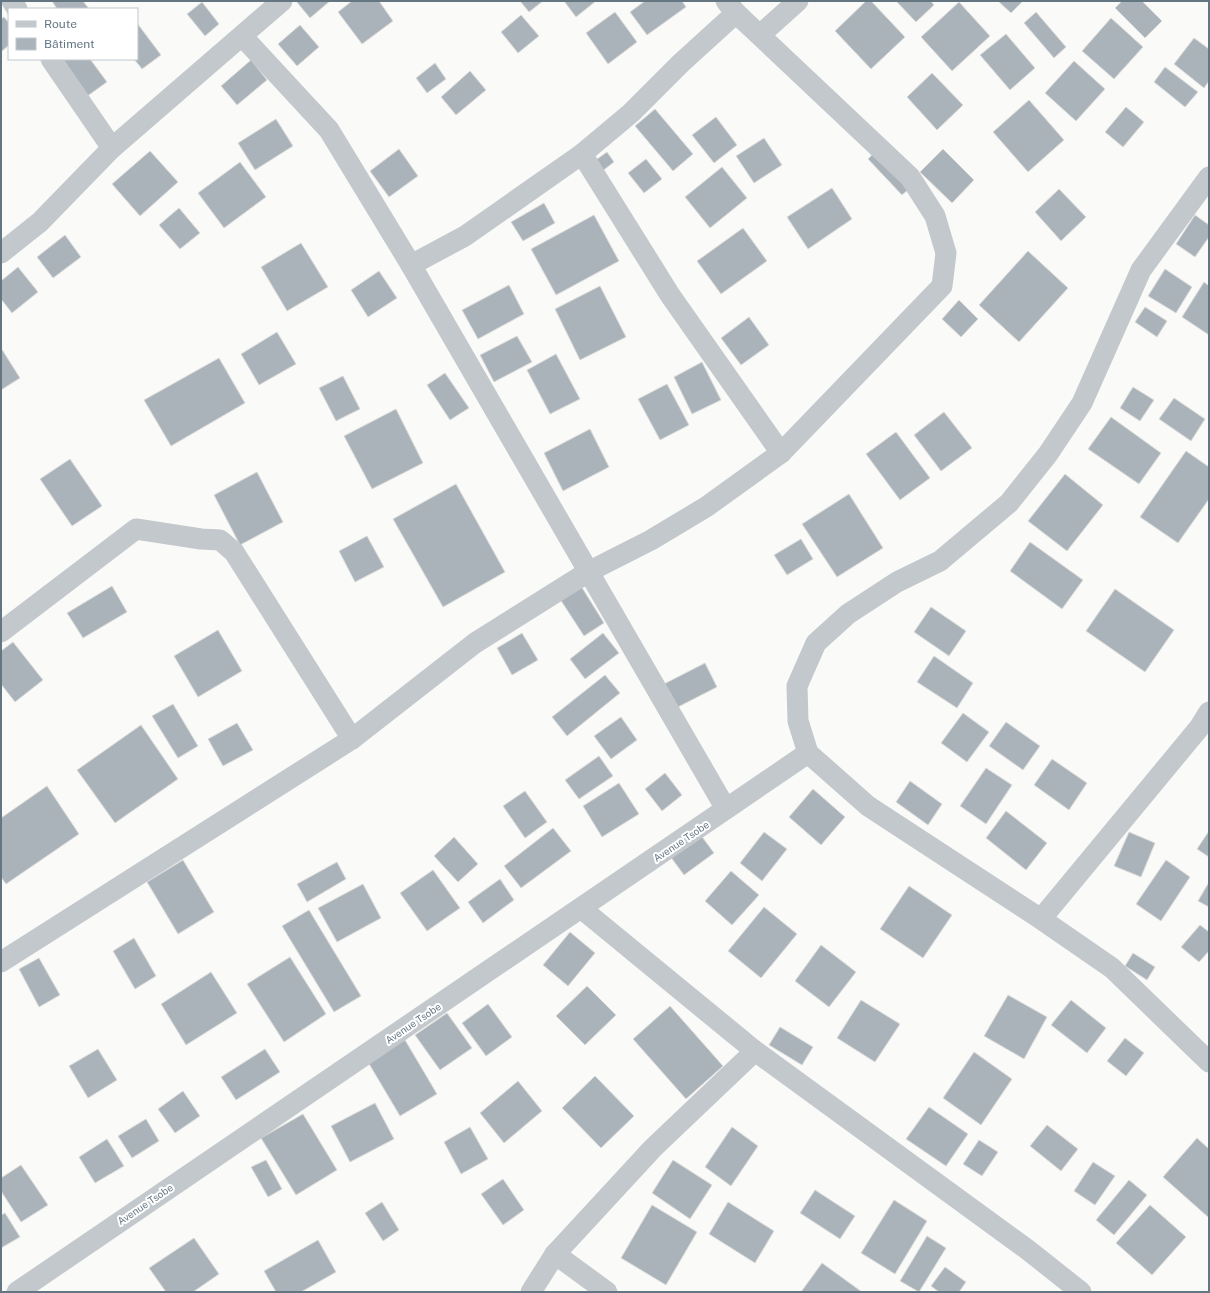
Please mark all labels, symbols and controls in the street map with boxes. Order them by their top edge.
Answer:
legend [8,8,138,60]
text: Route [44,17,77,31]
text: Bâtiment [44,37,95,51]
street label: Avenue Tsobe [651,818,711,864]
street label: Avenue Tsobe [383,1000,443,1046]
street label: Avenue Tsobe [115,1181,175,1227]

